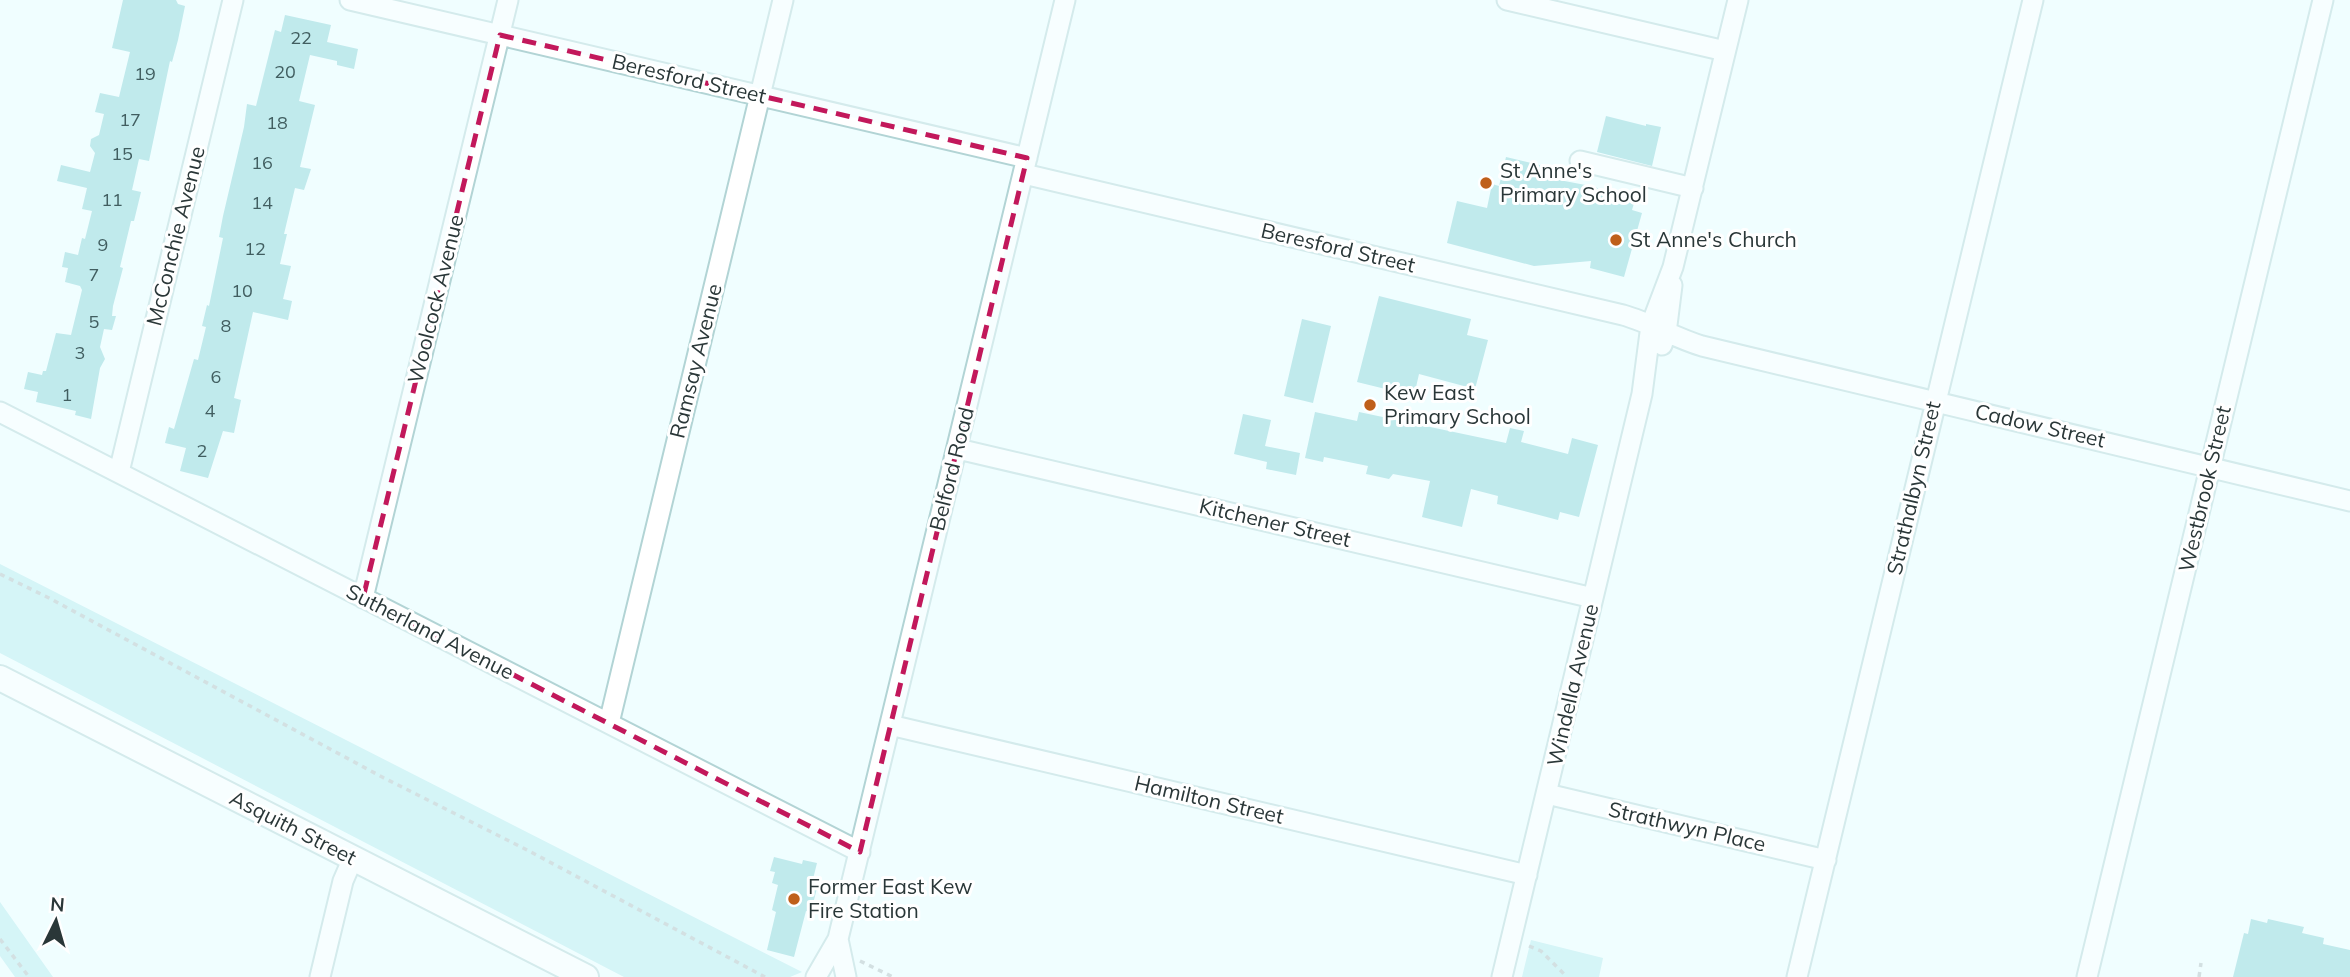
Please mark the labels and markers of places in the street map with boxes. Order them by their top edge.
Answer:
place label: St Anne's Primary School [1500,157,1647,207]
marker: St Anne's Primary School [1478,175,1494,191]
place label: St Anne's Church [1630,226,1797,252]
marker: St Anne's Church [1608,232,1624,248]
place label: Kew East Primary School [1384,379,1531,429]
marker: Kew East Primary School [1362,397,1378,413]
place label: Former East Kew Fire Station [808,873,973,923]
marker: Former East Kew Fire Station [786,891,802,907]

